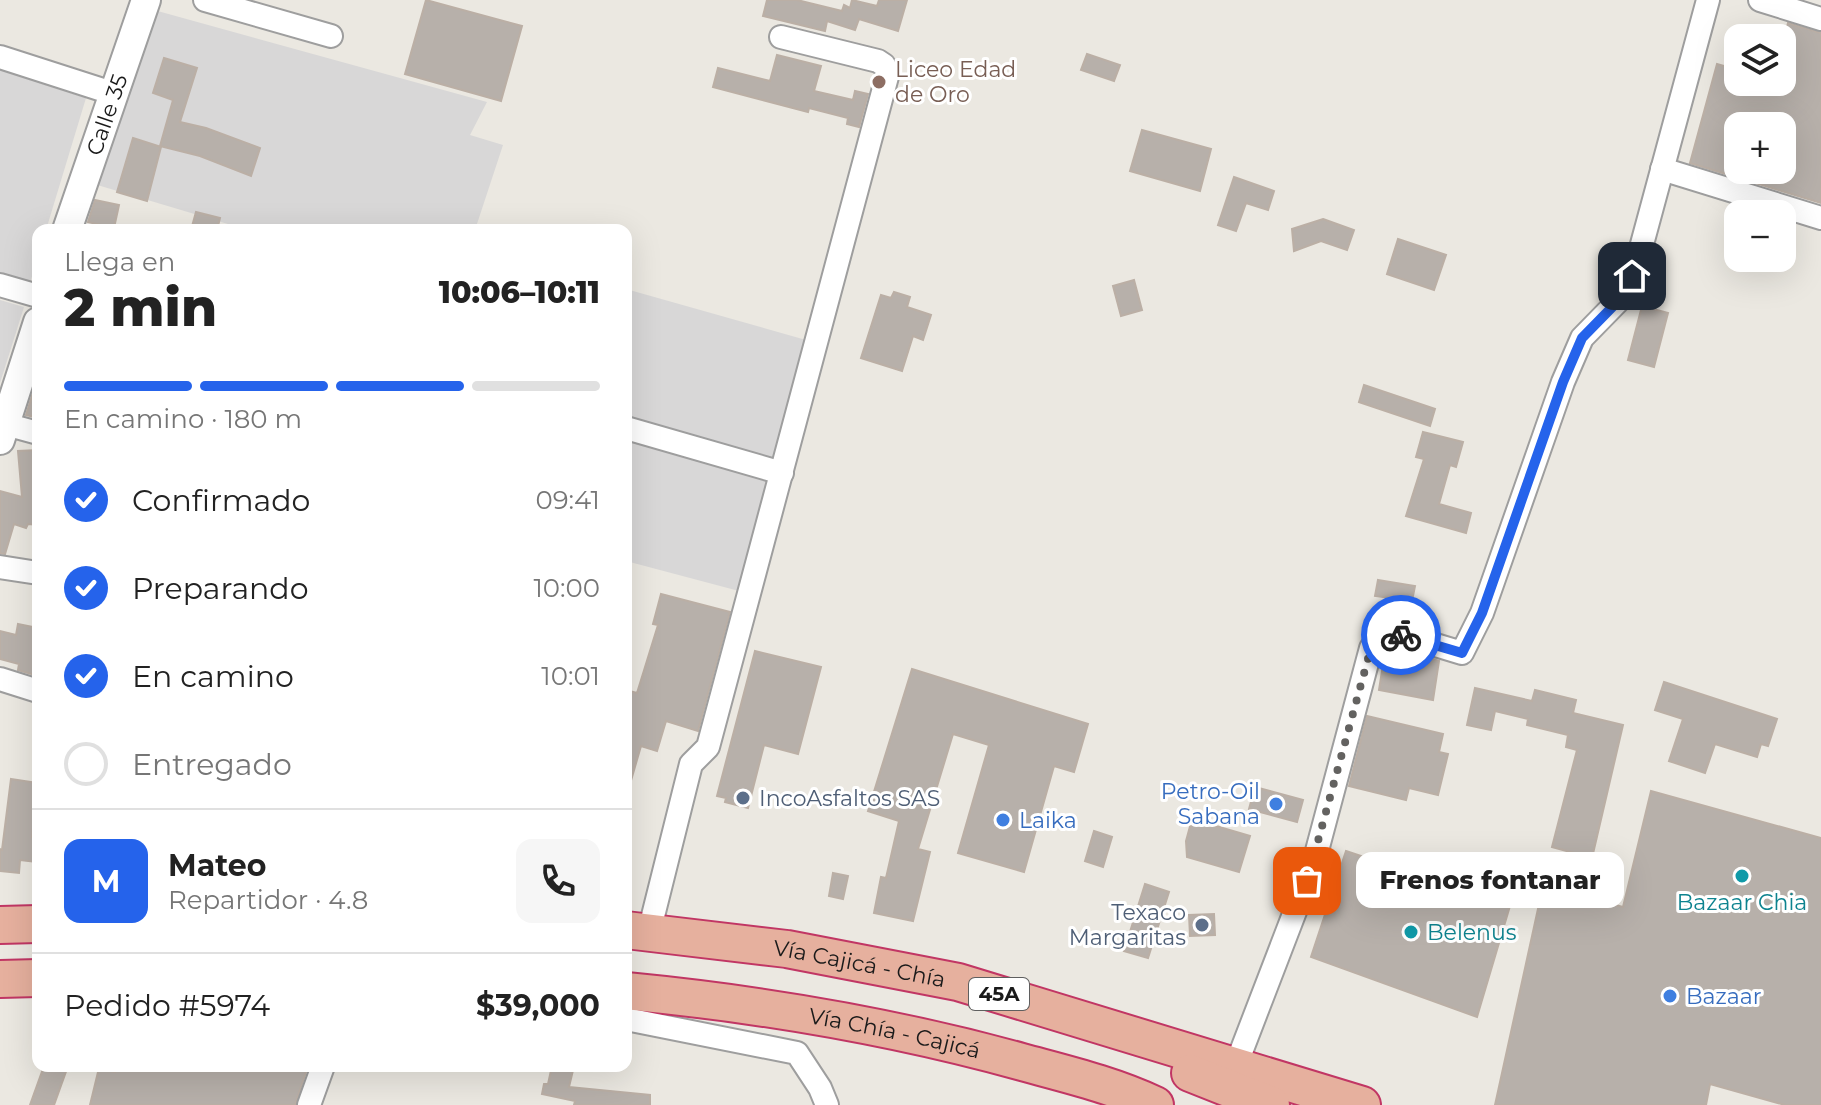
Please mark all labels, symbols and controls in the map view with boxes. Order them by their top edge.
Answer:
map controls [1724,24,1796,272]
button: layers [1724,24,1796,96]
place label: Liceo Edad de Oro [895,56,1016,108]
street label: Calle 35 [80,71,133,159]
marker: Liceo Edad de Oro [870,73,888,91]
button: + [1724,112,1796,184]
button: − [1724,200,1796,272]
pin [1598,242,1666,310]
text: Llega en [64,246,175,278]
icon: home [1610,254,1654,298]
text: 10:06–10:11 [439,274,600,311]
text: 2 min [64,276,217,339]
text: En camino · 180 m [64,403,302,435]
icon: check [64,478,108,522]
text: Confirmado [132,482,310,519]
text: 09:41 [536,484,600,516]
icon: check [64,566,108,610]
text: Preparando [132,570,309,607]
text: 10:00 [533,572,600,604]
courier [1361,595,1441,675]
icon: bike [1379,613,1423,657]
icon: check [64,654,108,698]
text: En camino [132,658,294,695]
text: 10:01 [541,660,600,692]
text: Entregado [132,746,292,783]
place label: Petro-Oil Sabana [1161,778,1260,830]
place label: IncoAsfaltos SAS [759,785,940,812]
marker: IncoAsfaltos SAS [734,789,752,807]
marker: Petro-Oil Sabana [1267,795,1285,813]
place label: Laika [1019,807,1077,834]
marker: Laika [994,811,1012,829]
button: phone [516,839,600,923]
text: Mateo [168,847,266,884]
pin [1273,847,1341,915]
callout: Frenos fontanar [1355,853,1623,909]
icon: bag [1285,859,1329,903]
text: M [92,863,120,900]
text: Frenos fontanar [1379,864,1601,896]
marker: Bazaar Chia [1733,867,1751,885]
text: Repartidor · 4.8 [168,884,368,916]
place label: Bazaar Chia [1677,889,1807,916]
place label: Texaco Margaritas [1069,899,1186,951]
marker: Texaco Margaritas [1193,916,1211,934]
place label: Belenus [1427,919,1517,946]
marker: Belenus [1402,923,1420,941]
street label: Vía Cajicá - Chía [772,934,948,993]
road number: 45A [969,978,1029,1010]
place label: Bazaar [1686,983,1762,1010]
text: Pedido #5974 [64,987,270,1024]
text: $39,000 [476,987,600,1024]
marker: Bazaar [1661,987,1679,1005]
street label: Vía Chía - Cajicá [807,1002,983,1064]

